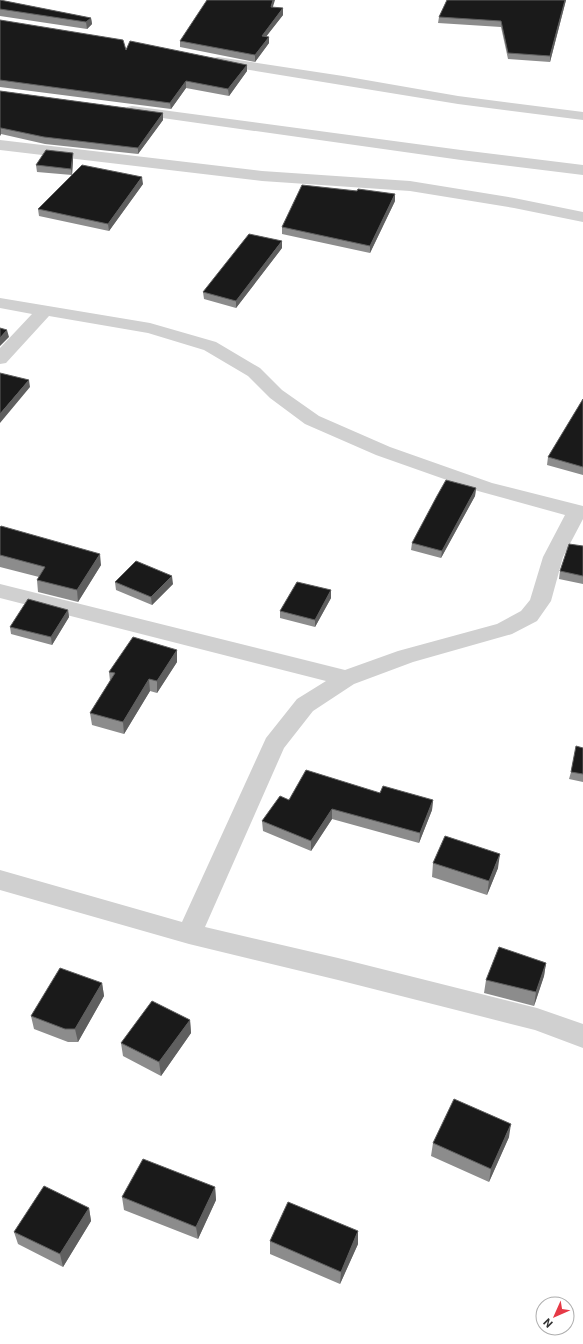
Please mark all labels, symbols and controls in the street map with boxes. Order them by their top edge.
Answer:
north arrow [535,1296,575,1336]
text: N [541,1315,556,1330]

